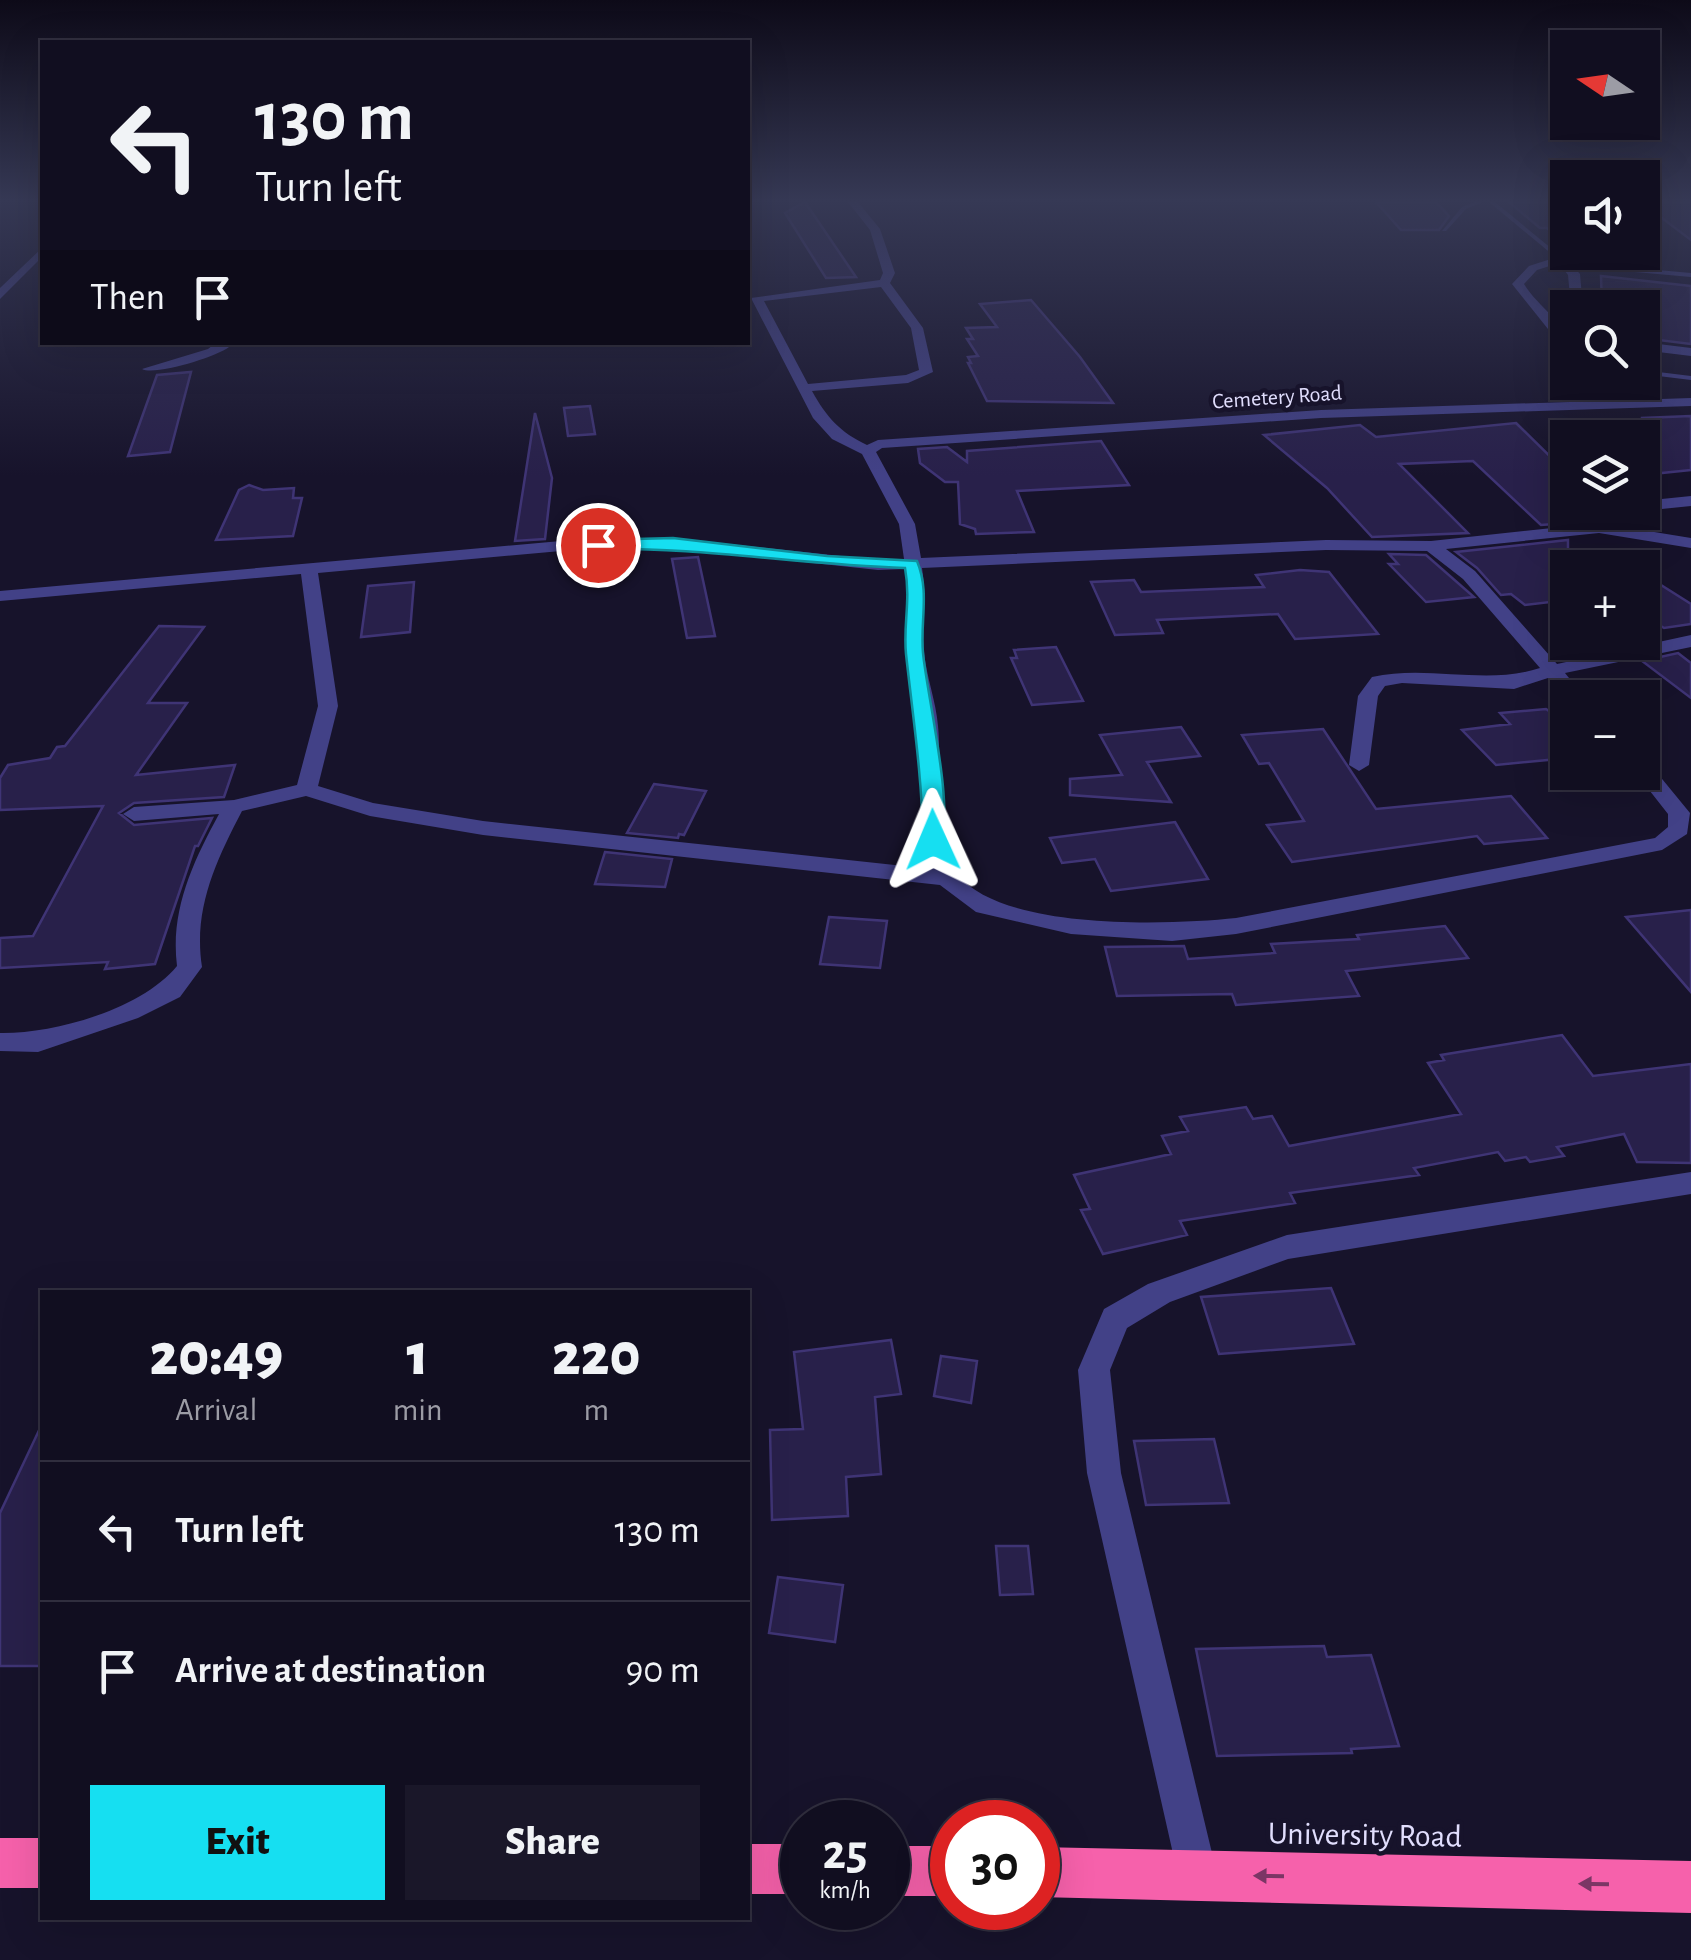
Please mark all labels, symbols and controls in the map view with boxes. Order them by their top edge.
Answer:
north arrow [1550,30,1660,140]
map controls [1550,30,1660,790]
icon: left [90,80,220,210]
text: 130 m [255,83,414,153]
button: sound [1550,160,1660,270]
text: Turn left [255,165,402,210]
icon: arrive [185,270,240,325]
text: Then [90,279,165,317]
button: search [1550,290,1660,400]
street label: Cemetery Road [1212,381,1343,413]
button: layers [1550,420,1660,530]
pin [556,503,641,588]
icon: arrive [571,518,626,573]
button: + [1550,550,1660,660]
button: − [1550,680,1660,790]
position arrow [881,788,985,892]
text: 20:49 [149,1326,283,1386]
text: 1 [407,1326,429,1386]
text: 220 [552,1326,641,1386]
text: Arrival [175,1394,257,1426]
text: min [393,1394,442,1426]
text: m [583,1394,609,1426]
icon: left [90,1504,145,1559]
text: Turn left [175,1512,303,1550]
text: 130 m [615,1512,700,1550]
icon: arrive [90,1644,145,1699]
text: Arrive at destination [175,1652,486,1690]
text: 90 m [625,1652,700,1690]
button: Exit [90,1785,385,1900]
button: Share [405,1785,700,1900]
speed limit sign: 30 [930,1800,1060,1930]
street label: University Road [1268,1817,1462,1853]
text: 25 [822,1828,868,1878]
one-way arrow [1252,1868,1284,1884]
one-way arrow [1577,1876,1609,1892]
text: km/h [819,1878,871,1903]

